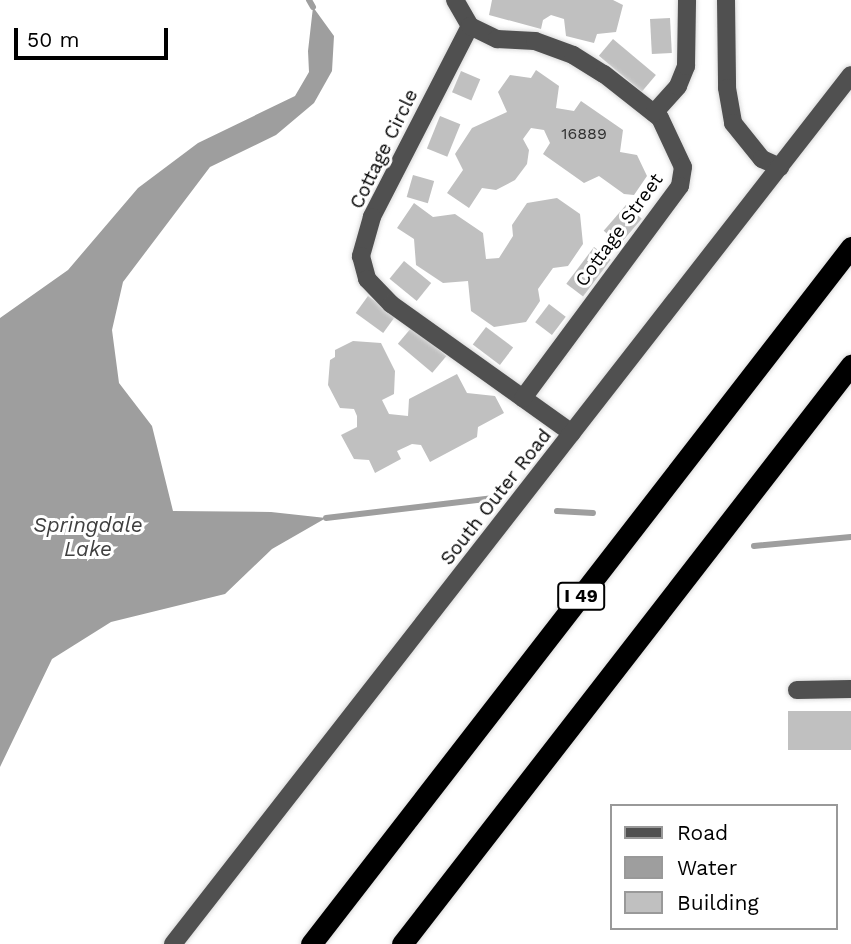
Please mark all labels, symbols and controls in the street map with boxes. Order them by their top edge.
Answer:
scale bar [18,14,172,58]
text: 50 m [27,27,79,52]
street label: Cottage Circle [345,85,423,213]
house number: 16889 [561,124,607,144]
street label: Cottage Street [570,169,668,291]
street label: South Outer Road [436,424,556,570]
water label: Springdale Lake [33,512,143,562]
road number: I 49 [556,582,606,610]
legend [610,804,837,930]
text: Road [677,820,728,845]
text: Water [677,855,737,880]
text: Building [677,890,759,915]

